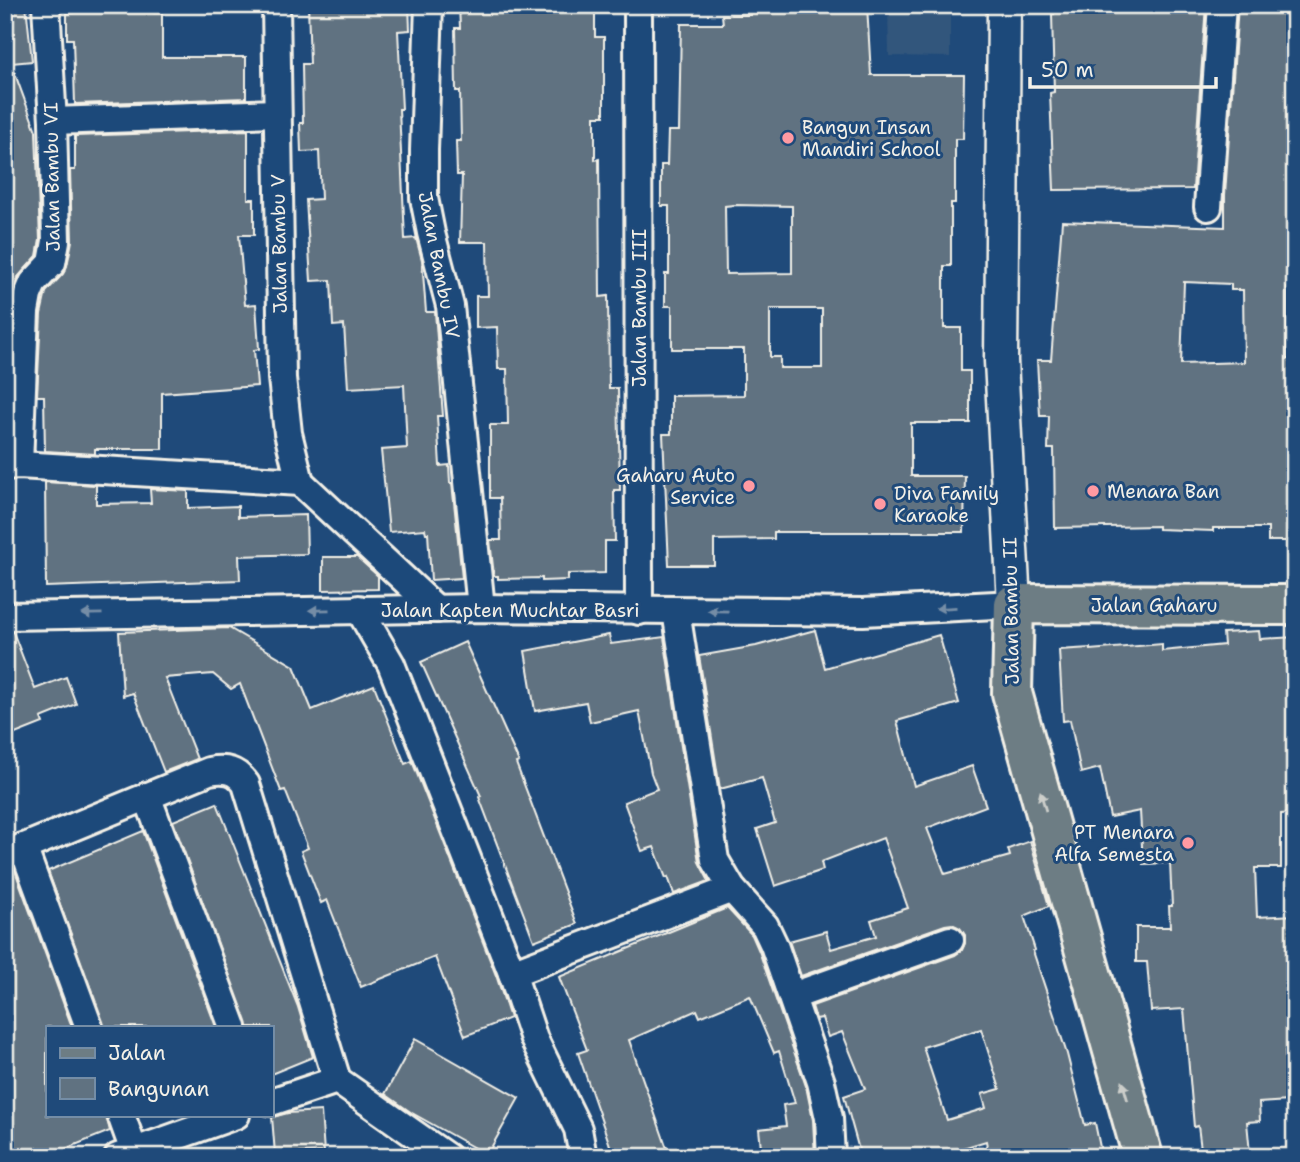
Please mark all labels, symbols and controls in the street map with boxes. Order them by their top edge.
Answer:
scale bar [1030,46,1216,90]
text: 50 m [1041,56,1094,84]
street label: Jalan Bambu VI [38,102,66,252]
place label: Bangun Insan Mandiri School [802,115,941,162]
marker: Bangun Insan Mandiri School [780,130,796,146]
street label: Jalan Bambu V [265,174,293,314]
street label: Jalan Bambu IV [412,189,466,341]
street label: Jalan Bambu III [627,229,652,387]
place label: Gaharu Auto Service [616,463,735,510]
marker: Gaharu Auto Service [741,478,757,494]
place label: Menara Ban [1107,479,1219,504]
place label: Diva Family Karaoke [894,481,999,528]
marker: Menara Ban [1085,483,1101,499]
marker: Diva Family Karaoke [872,496,888,512]
street label: Jalan Bambu II [997,537,1025,685]
street label: Jalan Gaharu [1090,593,1218,618]
street label: Jalan Kapten Muchtar Basri [380,598,640,623]
one-way arrow [934,603,956,614]
one-way arrow [308,604,330,616]
one-way arrow [707,605,729,617]
one-way arrow [81,609,103,620]
one-way arrow [1037,791,1047,812]
place label: PT Menara Alfa Semesta [1054,820,1174,867]
marker: PT Menara Alfa Semesta [1180,835,1196,851]
legend [46,1026,273,1116]
text: Jalan [108,1039,166,1067]
text: Bangunan [108,1075,209,1103]
one-way arrow [1119,1080,1129,1101]

